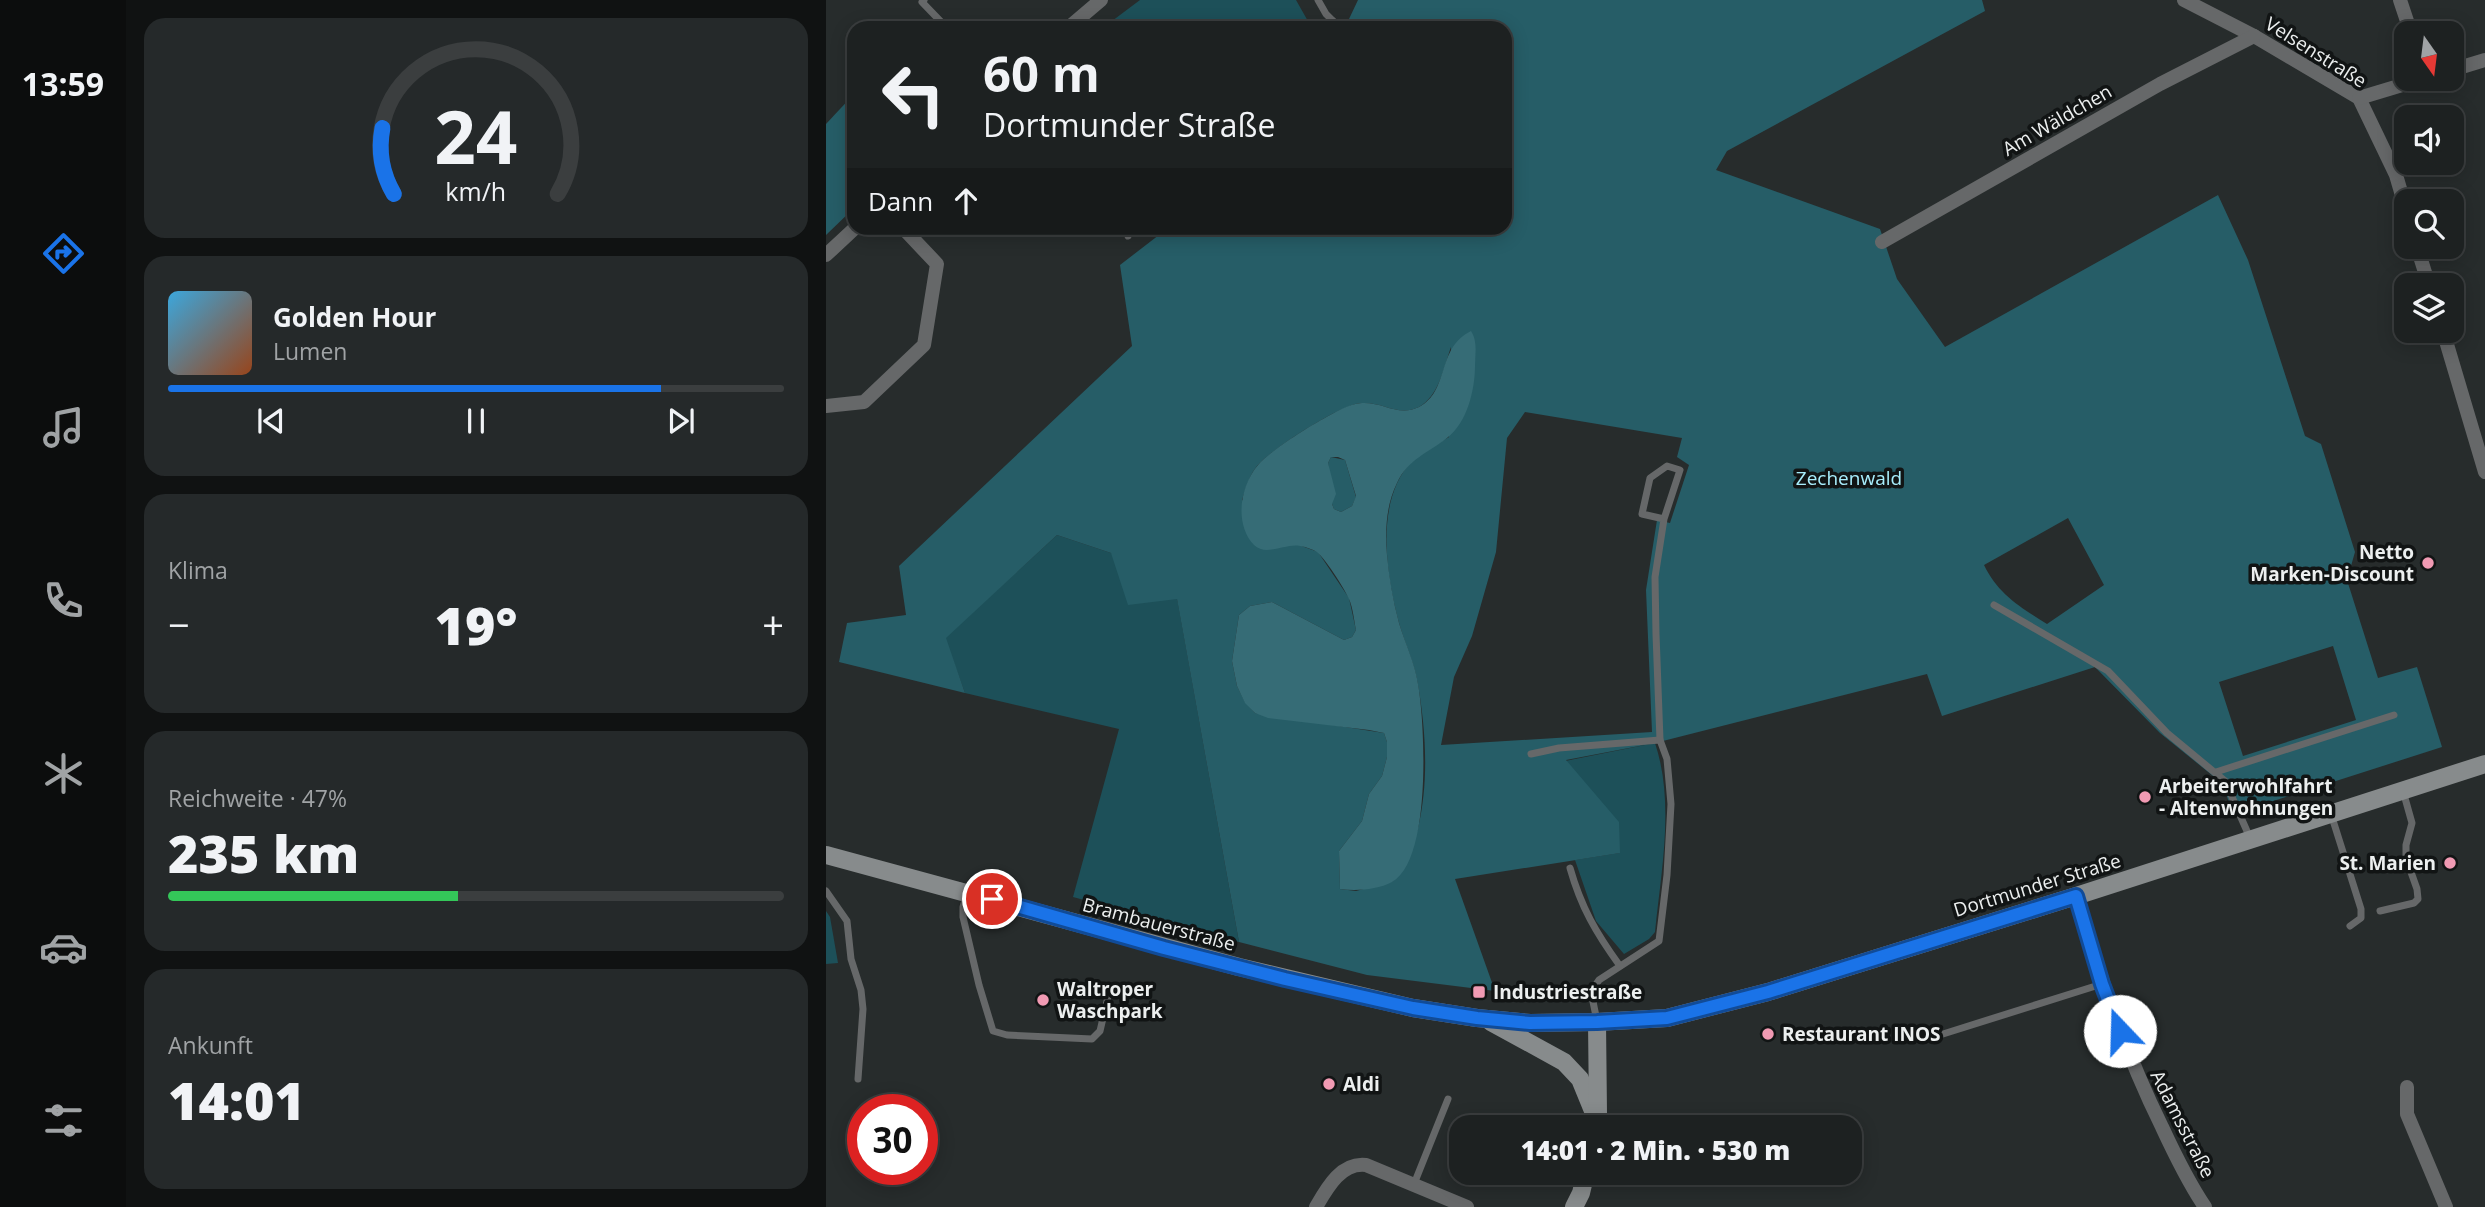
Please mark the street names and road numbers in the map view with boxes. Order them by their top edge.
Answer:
street label: Velsenstraße [2260,11,2372,93]
street label: Am Wäldchen [1998,78,2116,162]
street label: Dortmunder Straße [1950,847,2124,923]
street label: Brambauerstraße [1080,891,1238,957]
street label: Adamsstraße [2145,1066,2221,1182]

